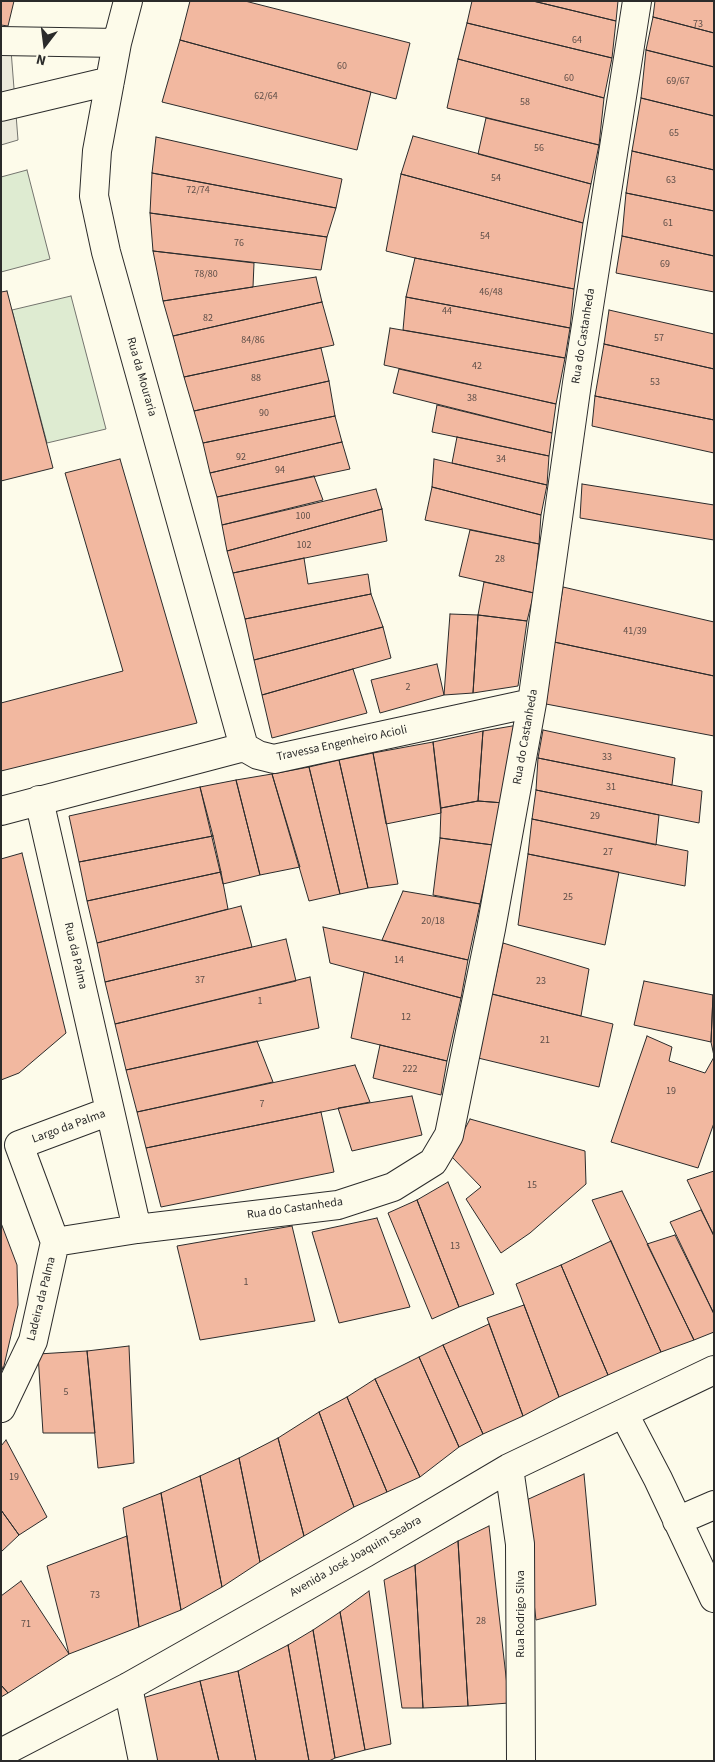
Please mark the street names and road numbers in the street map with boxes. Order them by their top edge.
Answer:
street label: Rua do Castanheda [569,287,599,385]
street label: Rua da Mouraria [123,336,159,418]
street label: Rua do Castanheda [511,688,541,786]
street label: Travessa Engenheiro Acioli [275,723,409,765]
street label: Rua da Palma [60,921,90,991]
street label: Largo da Palma [30,1107,108,1147]
street label: Rua do Castanheda [246,1195,344,1223]
street label: Ladeira da Palma [25,1255,59,1343]
street label: Avenida José Joaquim Seabra [288,1513,424,1601]
street label: Rua Rodrigo Silva [514,1570,528,1658]

